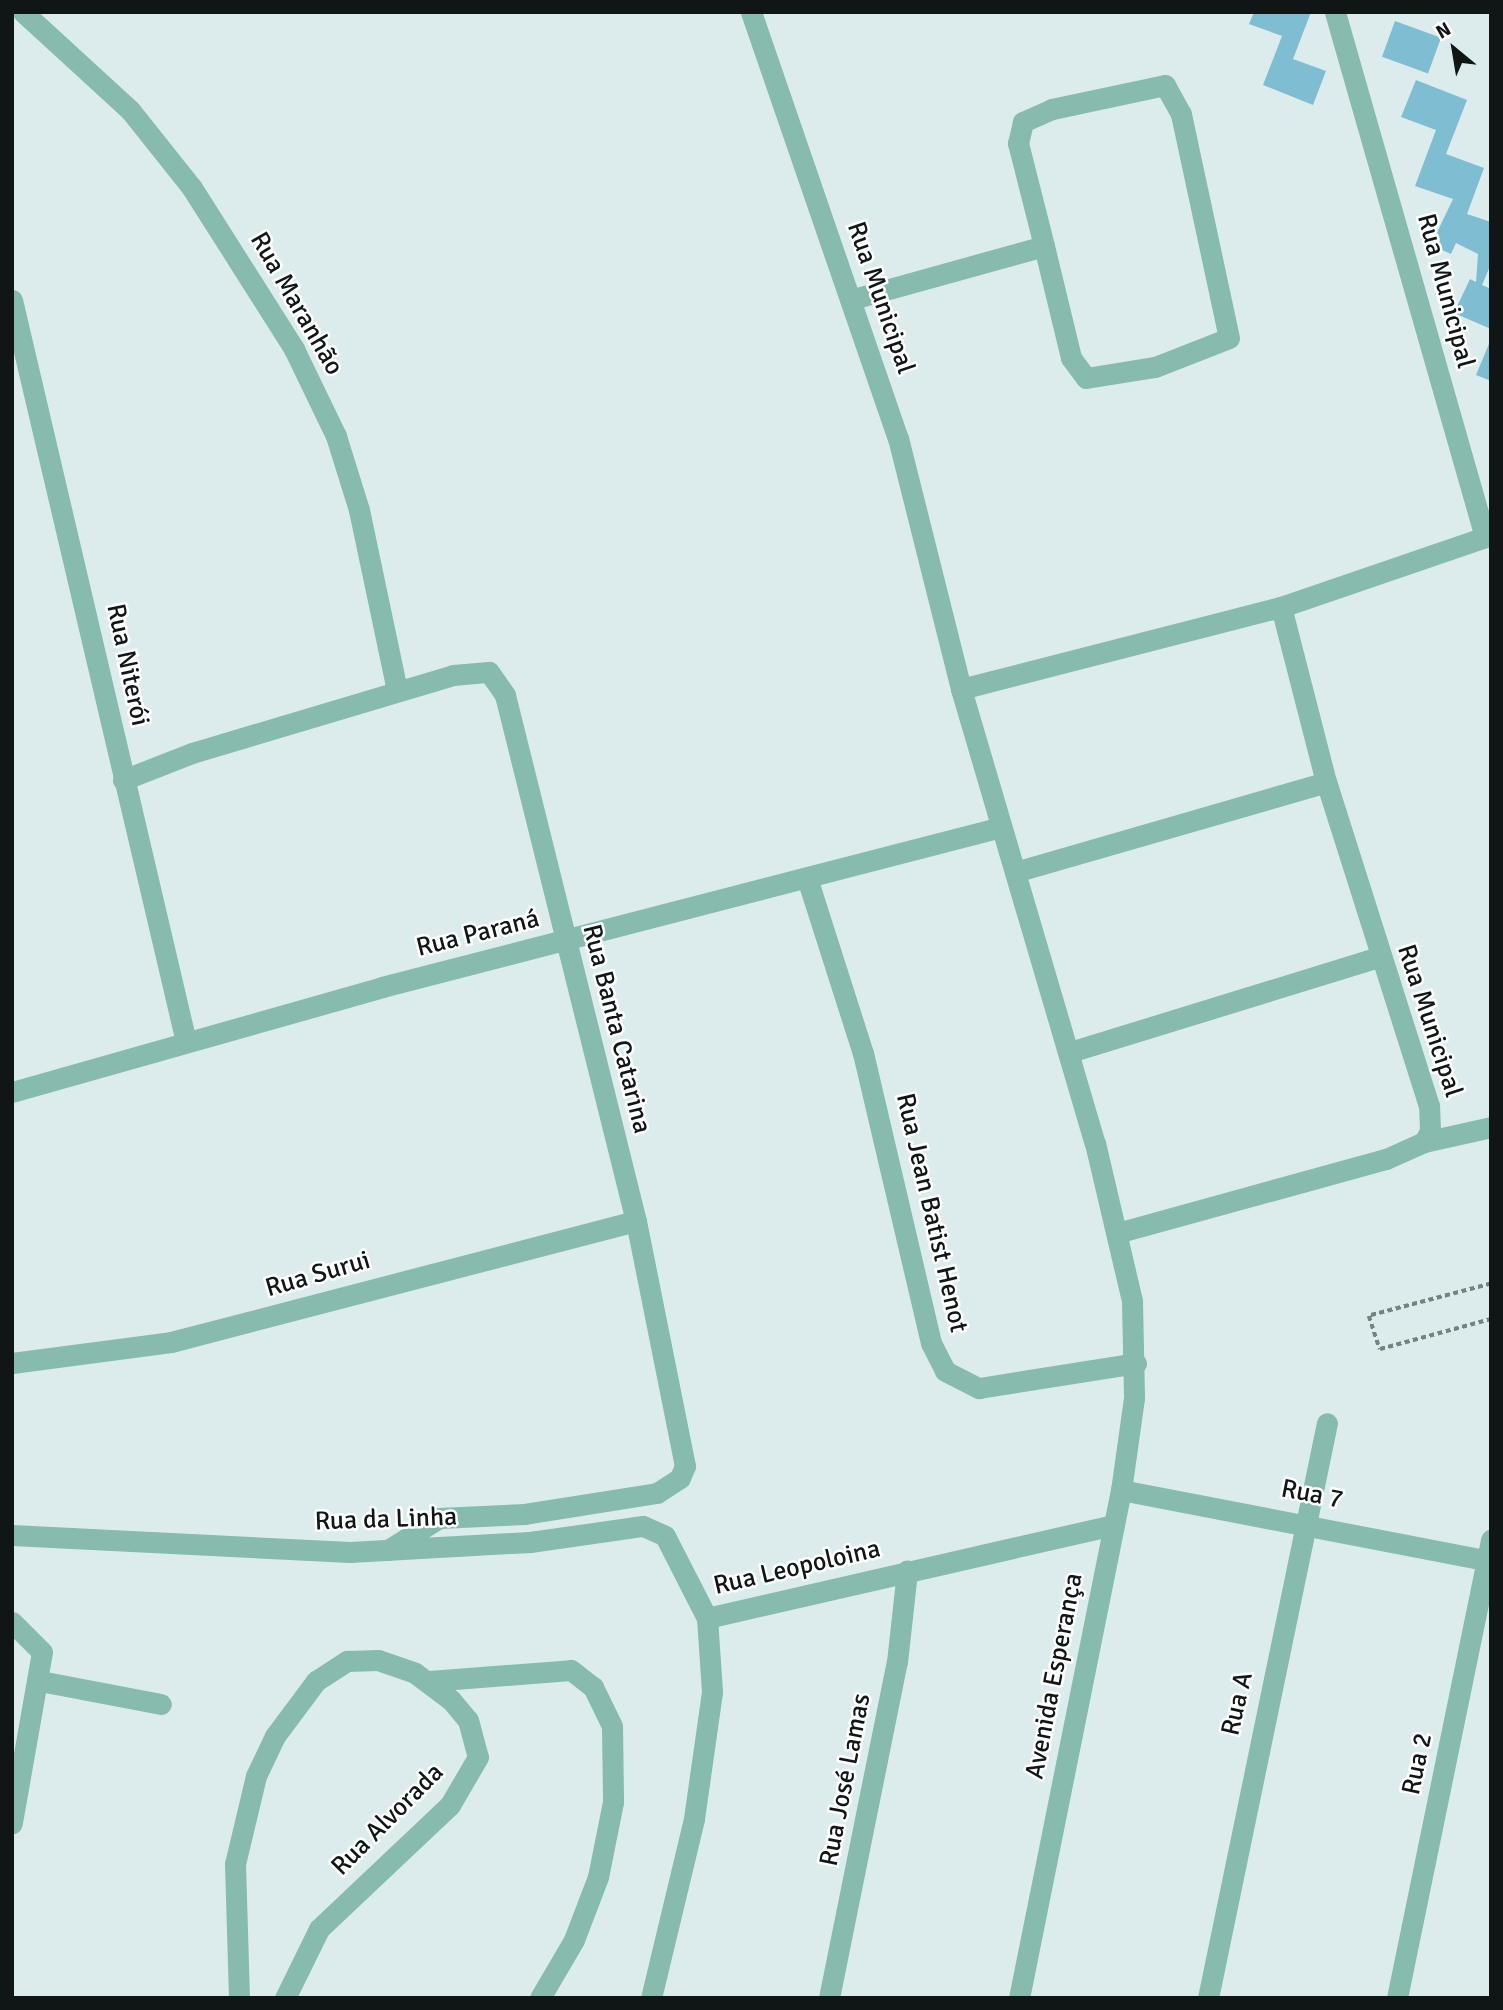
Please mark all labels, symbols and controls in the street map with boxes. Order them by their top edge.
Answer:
north arrow [1419,14,1489,84]
text: N [1432,17,1455,45]
street label: Rua Municipal [1409,210,1481,372]
street label: Rua Municipal [839,218,921,378]
street label: Rua Maranhão [243,227,349,381]
street label: Rua Niterói [99,601,155,729]
street label: Rua Paraná [413,904,543,964]
street label: Rua Banta Catarina [575,921,657,1137]
street label: Rua Municipal [1390,941,1468,1101]
street label: Rua Jean Batist Henot [888,1091,974,1335]
street label: Rua Surui [262,1245,374,1305]
street label: Rua 7 [1278,1474,1346,1516]
street label: Rua da Linha [314,1502,458,1538]
street label: Rua Leopoloina [711,1534,883,1602]
street label: Avenida Esperança [1020,1570,1090,1782]
street label: Rua A [1216,1669,1260,1739]
street label: Rua José Lamas [814,1691,878,1869]
street label: Rua 2 [1396,1730,1440,1798]
street label: Rua Alvorada [325,1757,451,1883]

